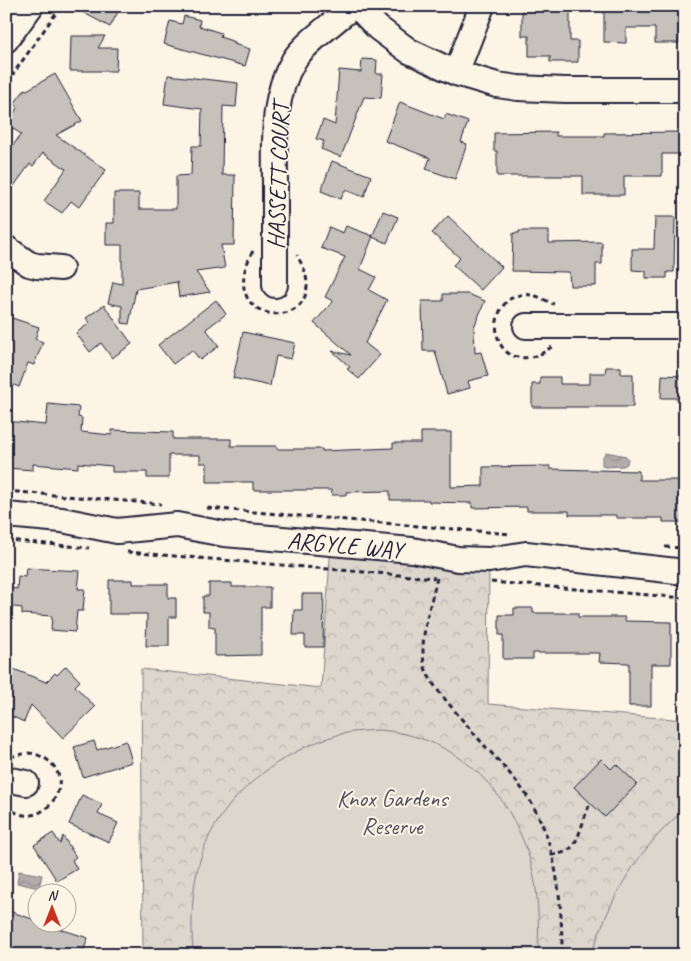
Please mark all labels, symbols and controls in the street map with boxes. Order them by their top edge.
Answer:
street label: HASSETT COURT [260,96,296,250]
street label: ARGYLE WAY [286,525,407,565]
park label: Knox Gardens Reserve [337,783,449,841]
north arrow [28,884,78,934]
text: N [48,887,59,904]

